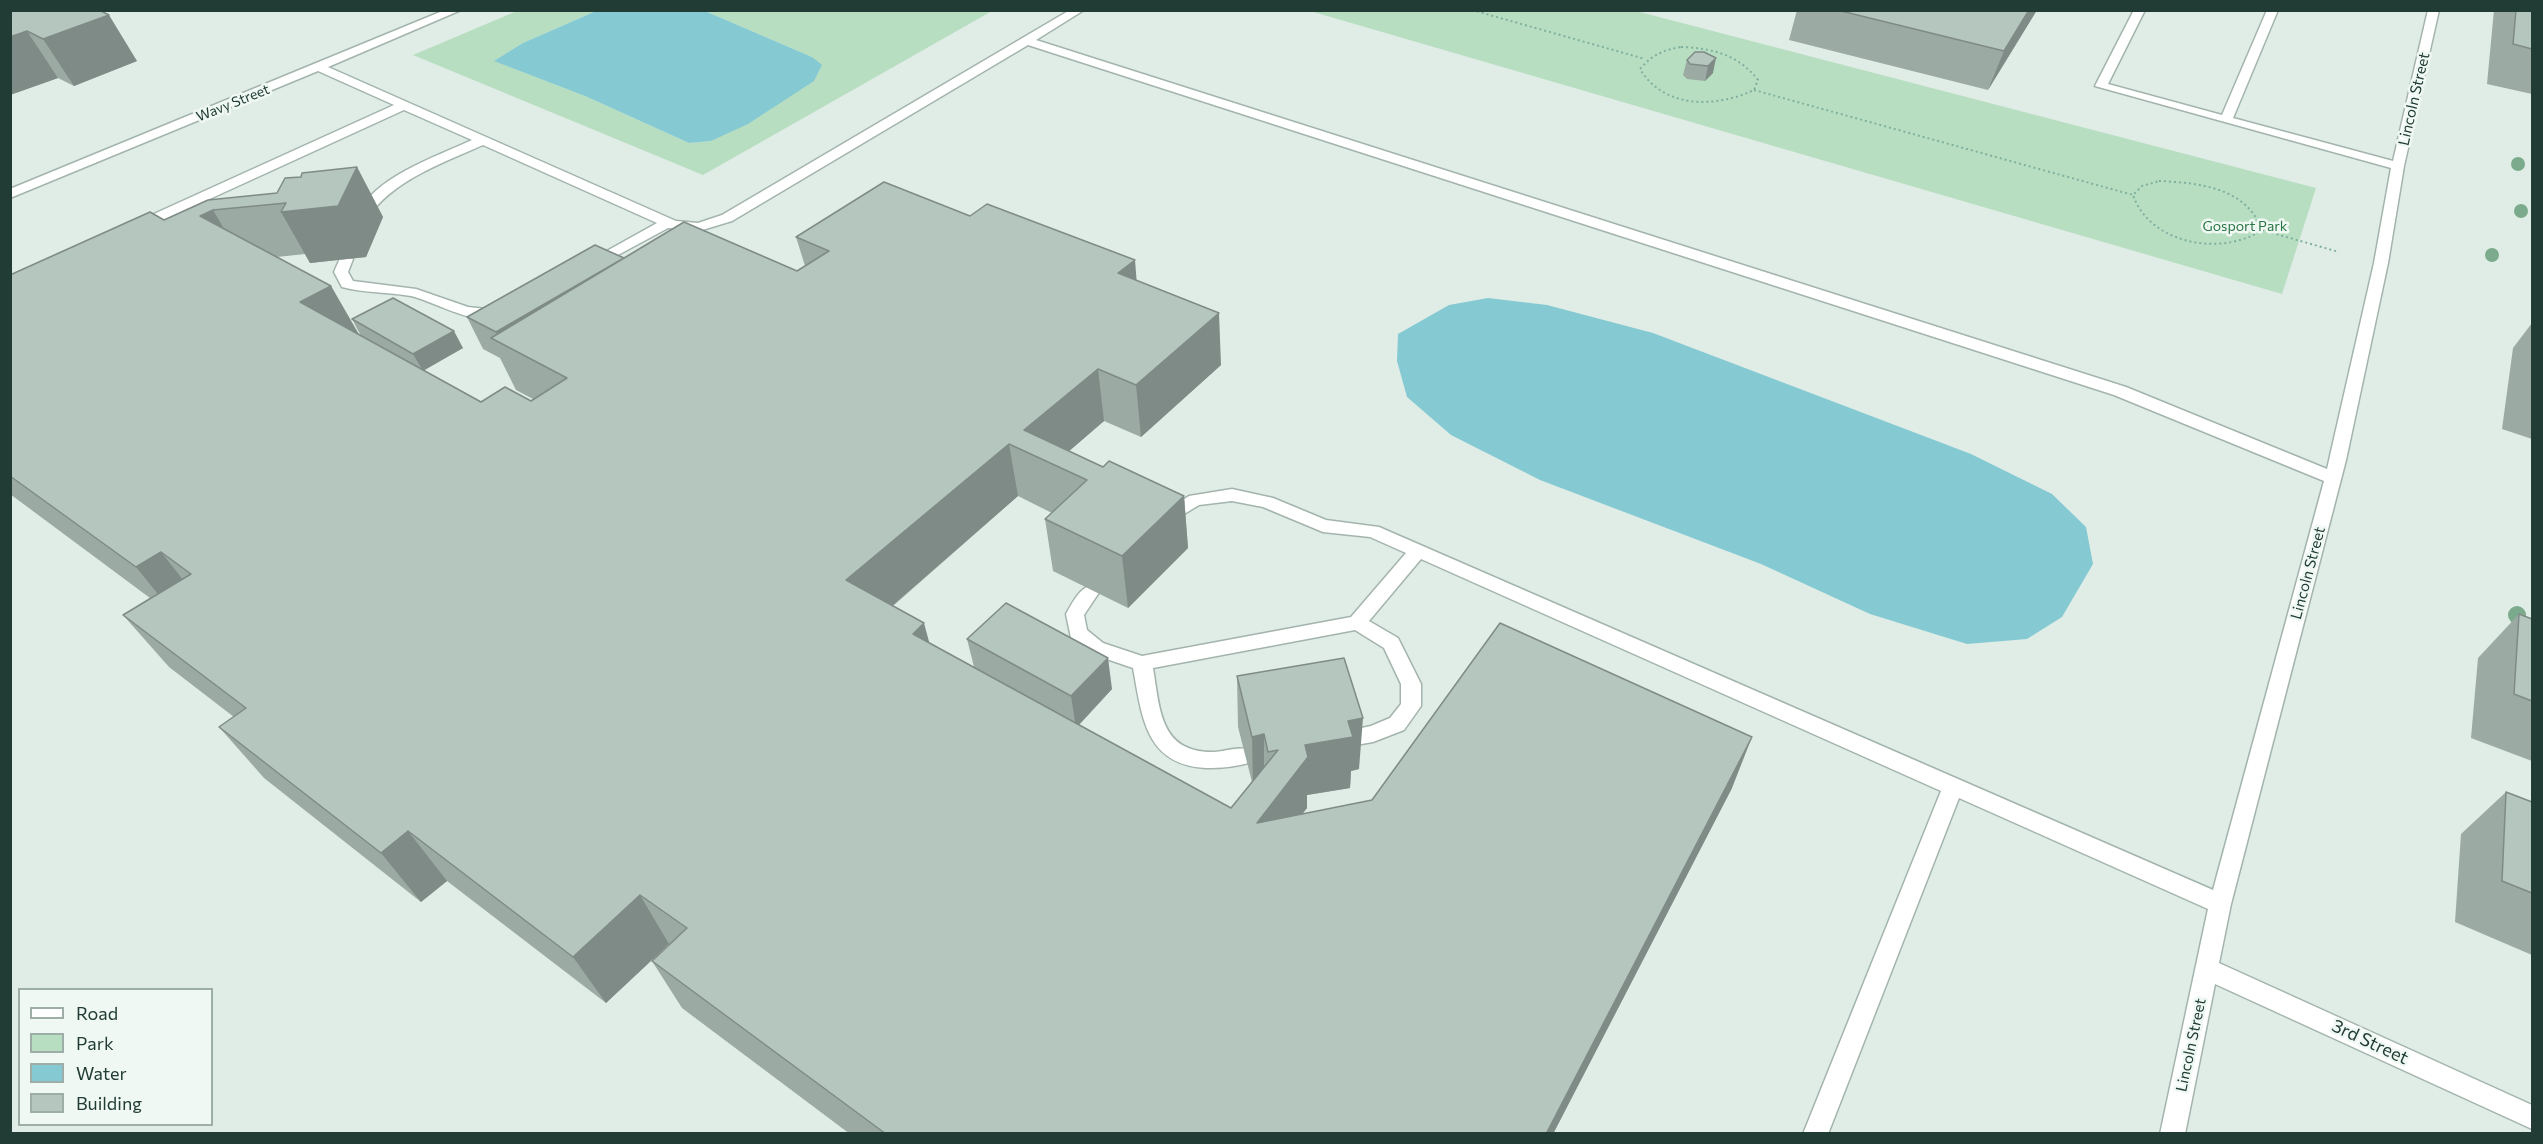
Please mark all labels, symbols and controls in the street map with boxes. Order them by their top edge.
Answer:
street label: Lincoln Street [2395,51,2433,147]
street label: Wavy Street [194,81,272,125]
park label: Gosport Park [2203,218,2287,234]
street label: Lincoln Street [2287,525,2329,621]
legend [18,988,213,1126]
street label: Lincoln Street [2172,997,2210,1093]
text: Road [76,1002,118,1024]
street label: 3rd Street [2328,1015,2412,1069]
text: Park [76,1032,114,1054]
text: Water [76,1062,127,1084]
text: Building [76,1092,142,1114]

